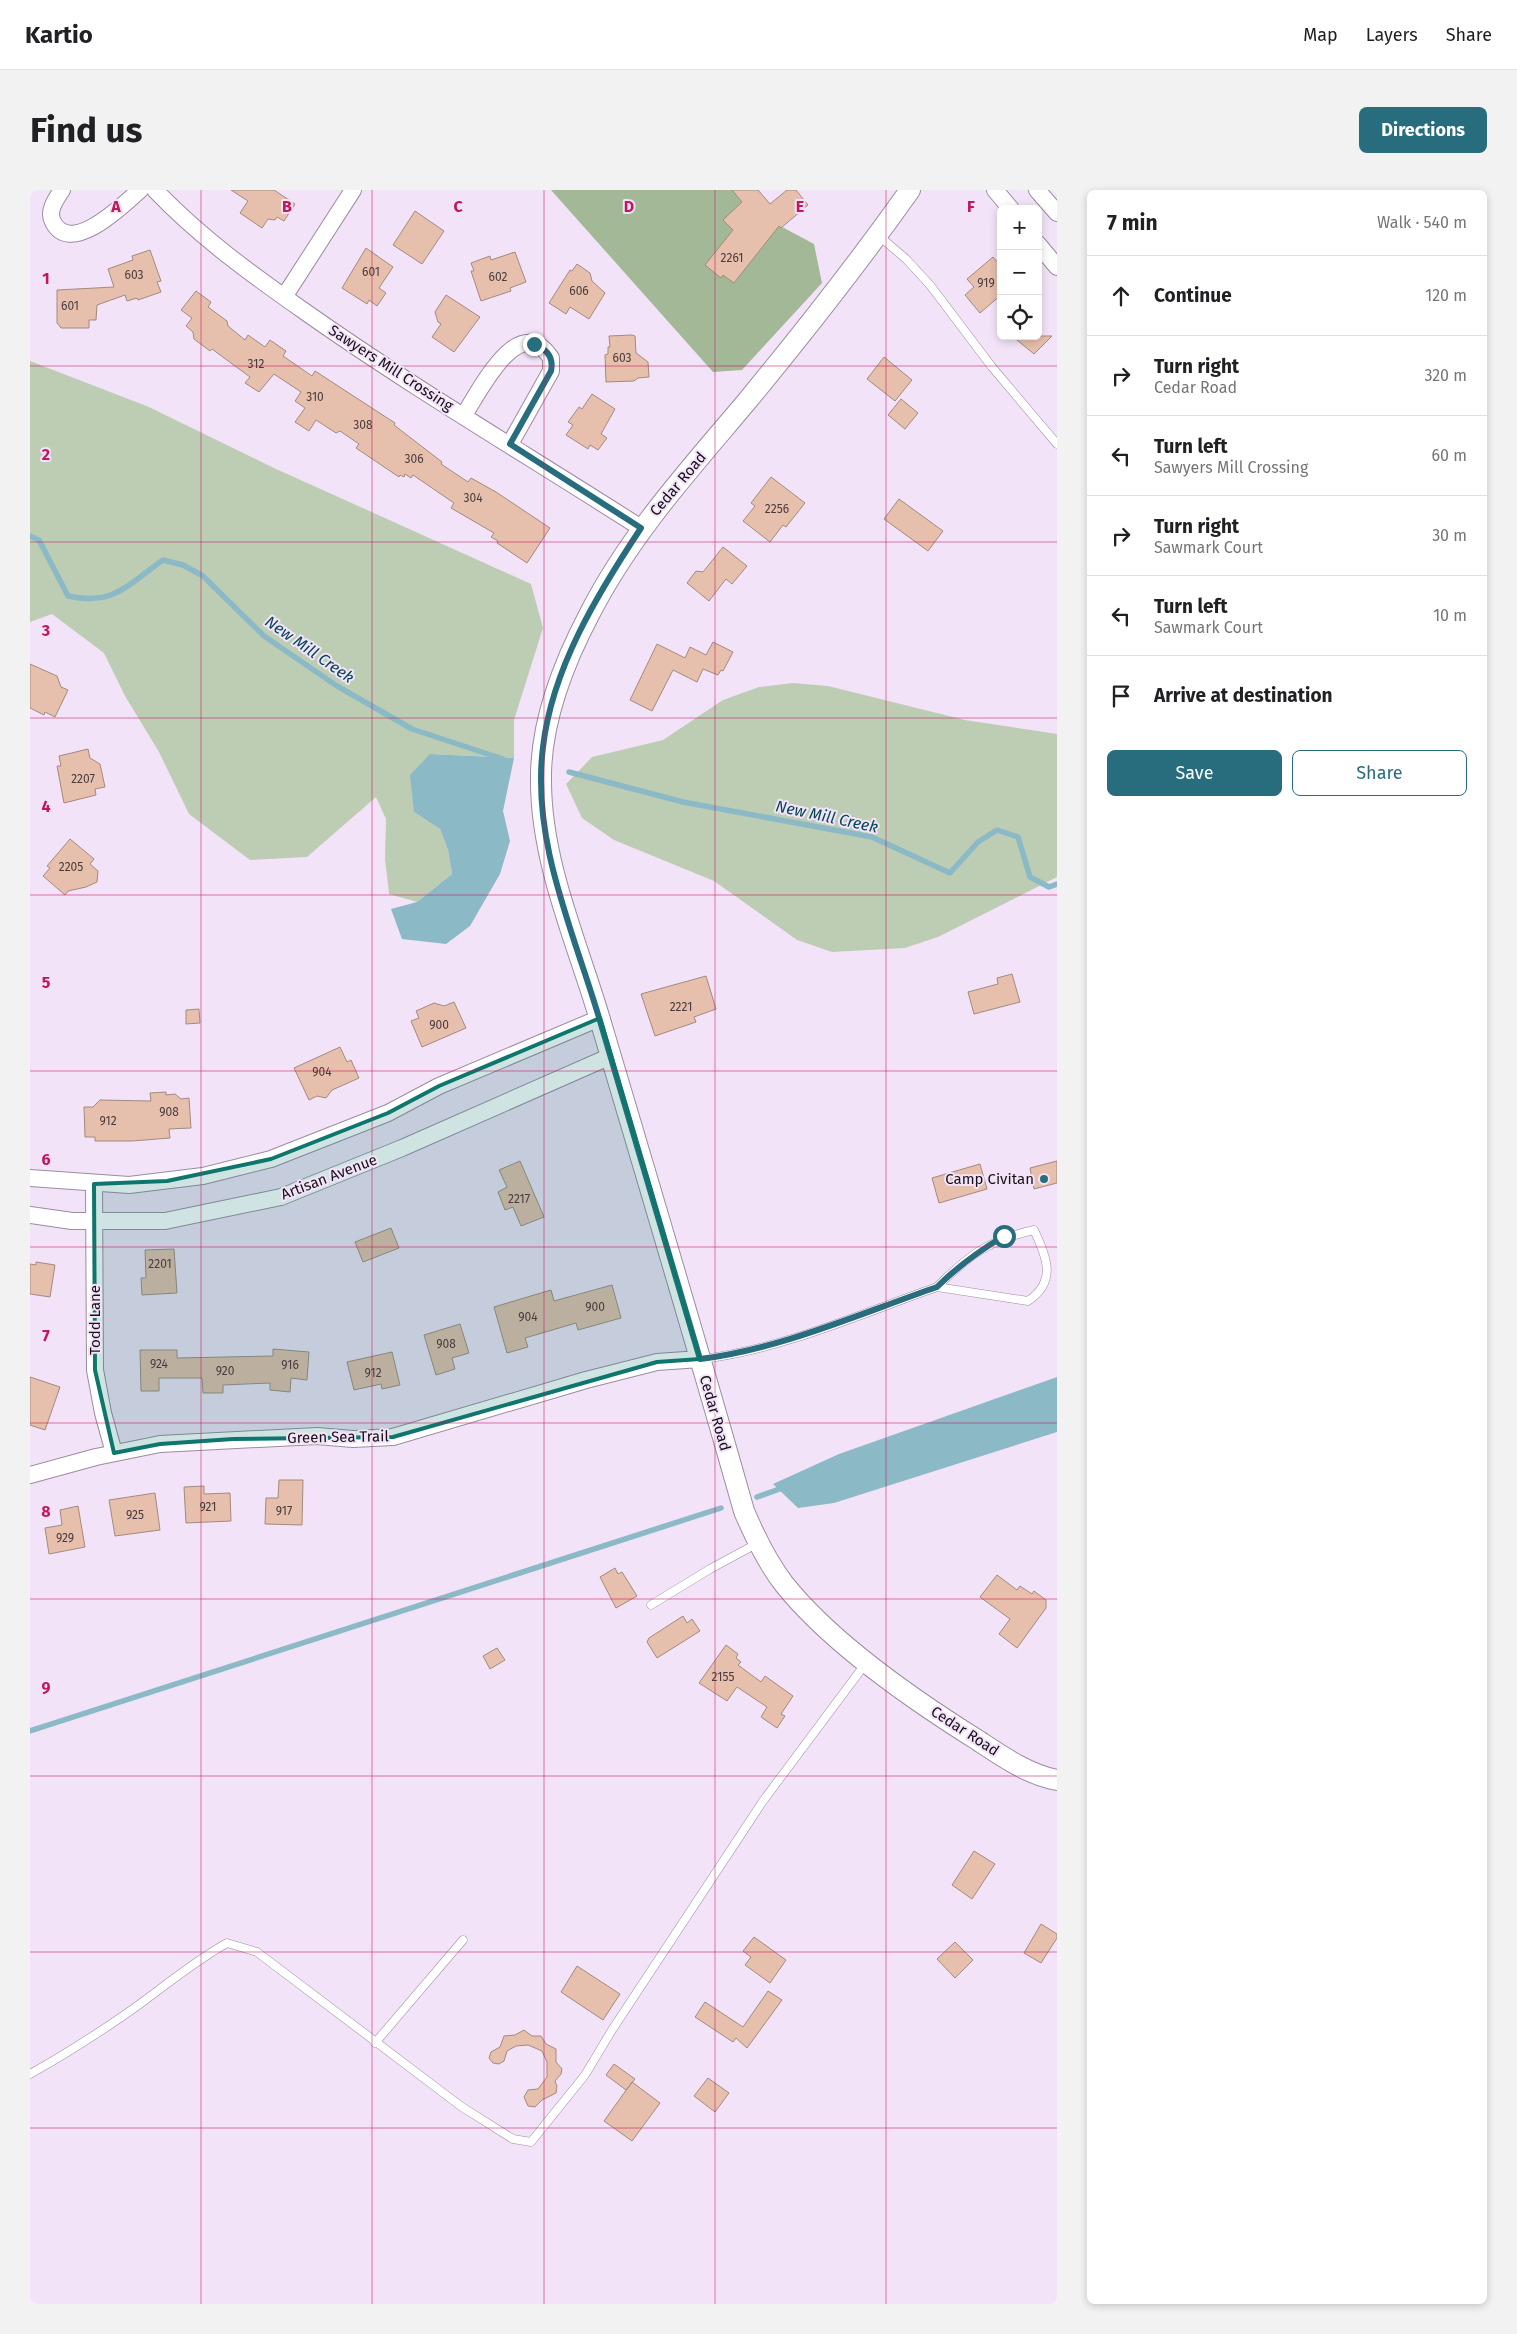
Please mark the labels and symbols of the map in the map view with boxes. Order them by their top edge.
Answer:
text: A [110,197,121,216]
text: B [282,197,292,216]
text: C [453,197,463,216]
text: D [624,197,634,216]
text: E [796,197,804,216]
text: F [967,197,975,216]
house number: 2261 [721,251,743,265]
house number: 601 [362,265,380,279]
house number: 603 [125,268,143,282]
text: 1 [42,269,50,288]
house number: 602 [489,270,508,284]
house number: 919 [977,276,995,290]
house number: 606 [569,284,589,298]
house number: 601 [61,299,79,313]
street label: Sawyers Mill Crossing [325,321,457,415]
route end [523,333,546,356]
house number: 603 [613,351,631,365]
house number: 312 [248,357,264,371]
house number: 310 [306,390,324,404]
house number: 308 [353,418,373,432]
text: 2 [42,445,50,464]
street label: Cedar Road [646,448,710,520]
house number: 306 [404,452,424,466]
house number: 304 [463,491,483,505]
house number: 2256 [765,502,789,516]
water label: New Mill Creek [262,612,358,687]
text: 3 [41,621,50,640]
house number: 2207 [71,772,95,786]
water label: New Mill Creek [774,796,880,837]
text: 4 [41,797,51,816]
house number: 2205 [59,860,83,874]
text: 5 [42,973,51,992]
house number: 2221 [670,1000,692,1014]
house number: 900 [429,1018,449,1032]
house number: 904 [312,1065,332,1079]
house number: 908 [159,1105,179,1119]
house number: 912 [99,1114,117,1128]
text: 6 [41,1150,51,1169]
street label: Artisan Avenue [278,1150,380,1204]
place label: Camp Civitan [945,1170,1034,1188]
marker: Camp Civitan [1038,1173,1050,1185]
house number: 2217 [508,1192,530,1206]
route start [993,1225,1016,1248]
house number: 2201 [148,1257,172,1271]
street label: Todd Lane [86,1285,104,1355]
house number: 900 [585,1300,605,1314]
house number: 904 [518,1310,538,1324]
text: 7 [42,1326,50,1345]
house number: 908 [436,1337,456,1351]
house number: 924 [150,1357,169,1371]
house number: 916 [281,1358,299,1372]
house number: 920 [216,1364,235,1378]
house number: 912 [364,1366,382,1380]
street label: Cedar Road [696,1373,734,1453]
street label: Green Sea Trail [287,1427,390,1447]
house number: 921 [200,1500,216,1514]
text: 8 [41,1502,51,1521]
house number: 917 [276,1504,292,1518]
house number: 925 [126,1508,144,1522]
house number: 929 [56,1531,74,1545]
house number: 2155 [712,1670,734,1684]
text: 9 [42,1678,51,1697]
street label: Cedar Road [927,1702,1003,1760]

